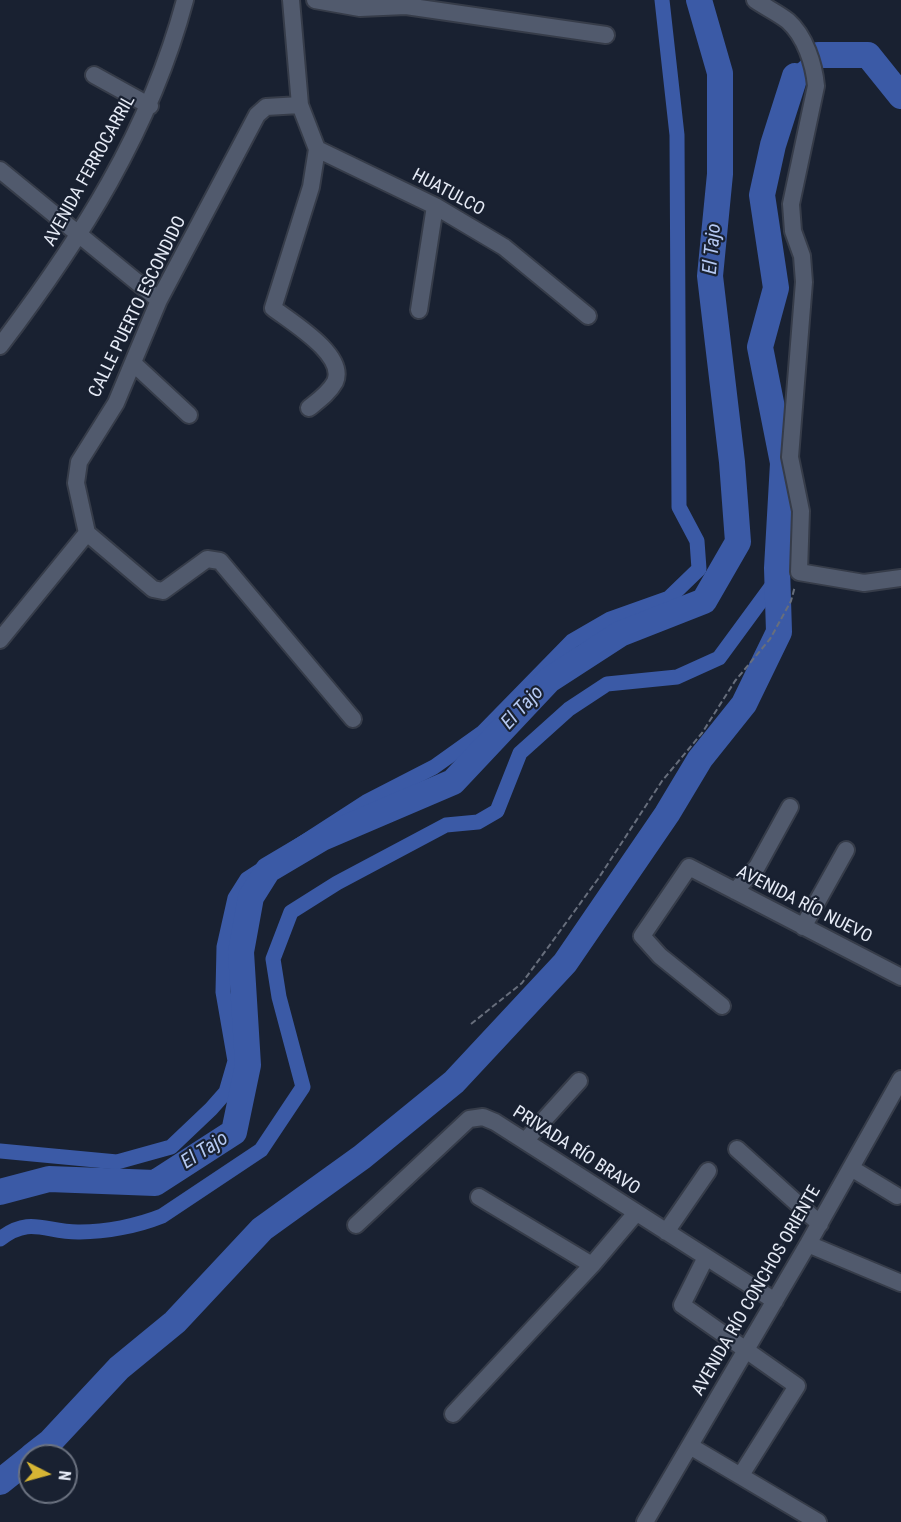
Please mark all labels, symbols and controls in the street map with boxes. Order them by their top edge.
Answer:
street label: AVENIDA FERROCARRIL [40,92,140,250]
street label: HUATULCO [408,165,488,221]
street label: CALLE PUERTO ESCONDIDO [85,213,191,401]
water label: El Tajo [699,223,727,275]
water label: El Tajo [497,681,549,735]
street label: AVENIDA RÍO NUEVO [733,862,875,948]
street label: PRIVADA RÍO BRAVO [508,1102,644,1200]
water label: El Tajo [177,1127,233,1175]
street label: AVENIDA RÍO CONCHOS ORIENTE [688,1182,826,1400]
north arrow [18,1444,78,1504]
text: N [54,1470,74,1482]

